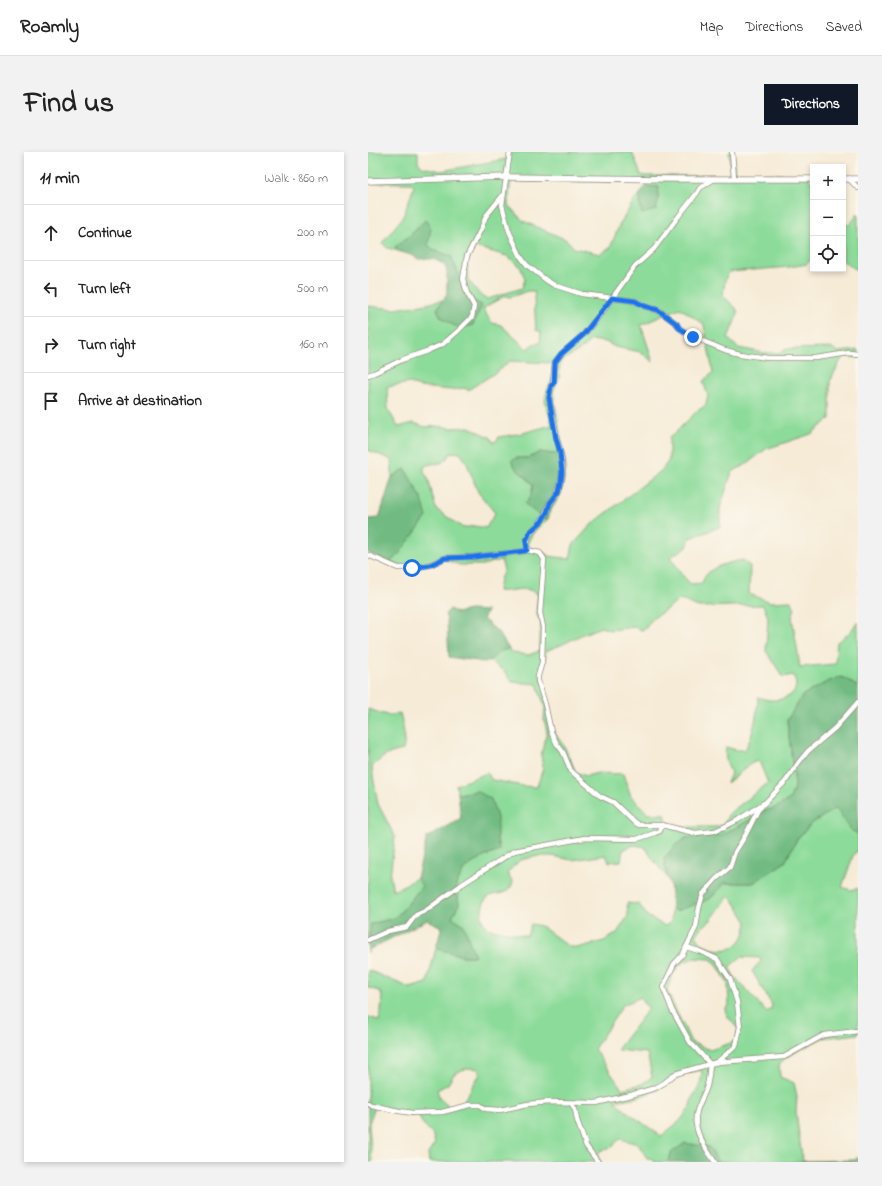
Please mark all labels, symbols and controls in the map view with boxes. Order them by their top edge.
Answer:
text: Roamly [20,14,79,41]
text: Map [700,17,723,38]
text: Directions [745,17,803,38]
text: Saved [825,17,862,38]
text: Find us [24,84,114,125]
button: Directions [764,84,858,125]
map controls [810,164,846,272]
button: + [810,164,846,200]
text: 11 min [40,166,80,191]
text: Walk · 860 m [264,169,328,188]
button: − [810,200,846,236]
icon: ahead [40,222,62,244]
text: Continue [78,222,132,244]
text: 200 m [297,223,328,242]
button: locate [810,236,846,272]
icon: left [40,278,62,300]
text: Turn left [78,278,131,300]
text: 500 m [296,279,328,298]
route end [684,328,702,346]
icon: right [40,334,62,356]
text: Turn right [78,334,136,356]
text: 160 m [299,335,328,354]
icon: arrive [40,390,62,412]
text: Arrive at destination [78,390,202,412]
route start [403,559,421,577]

